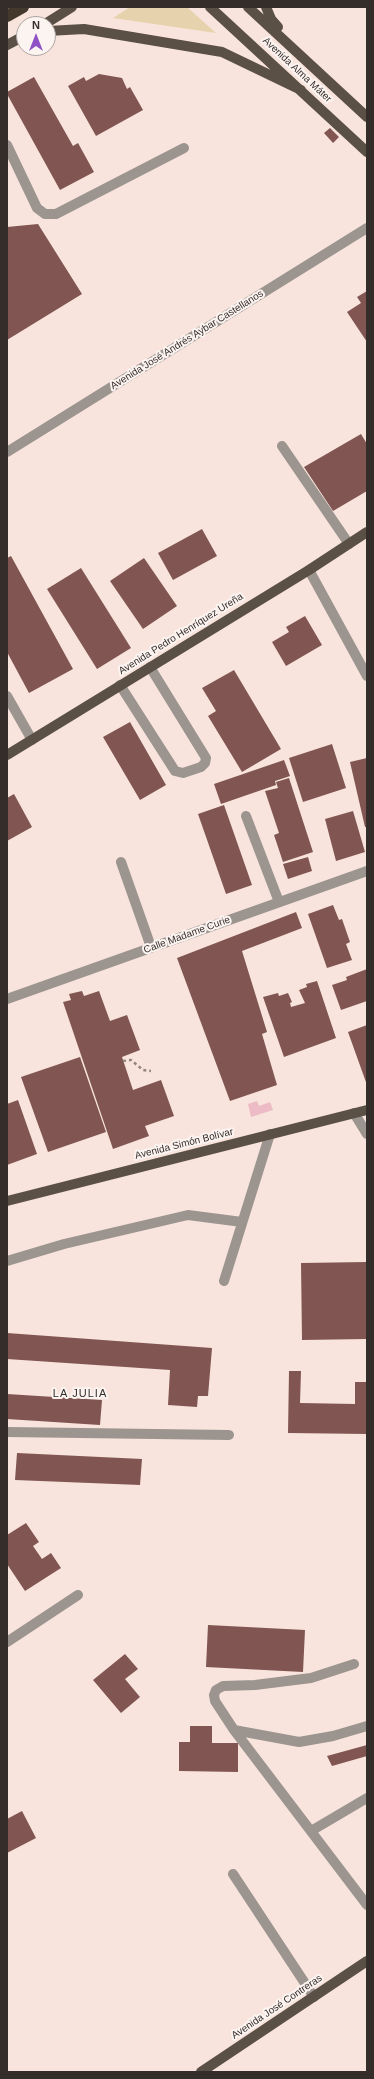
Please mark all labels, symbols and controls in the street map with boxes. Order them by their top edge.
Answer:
north arrow [16,16,56,56]
text: N [32,19,40,31]
street label: Avenida Alma Máter [260,35,334,105]
street label: Avenida José Andrés Aybar Castellanos [108,288,266,392]
street label: Avenida Pedro Henríquez Ureña [117,591,245,677]
street label: Calle Madame Curie [142,914,232,956]
street label: Avenida Simón Bolívar [134,1126,234,1162]
district label: LA JULIA [53,1387,107,1401]
street label: Avenida José Contreras [229,1972,325,2042]

